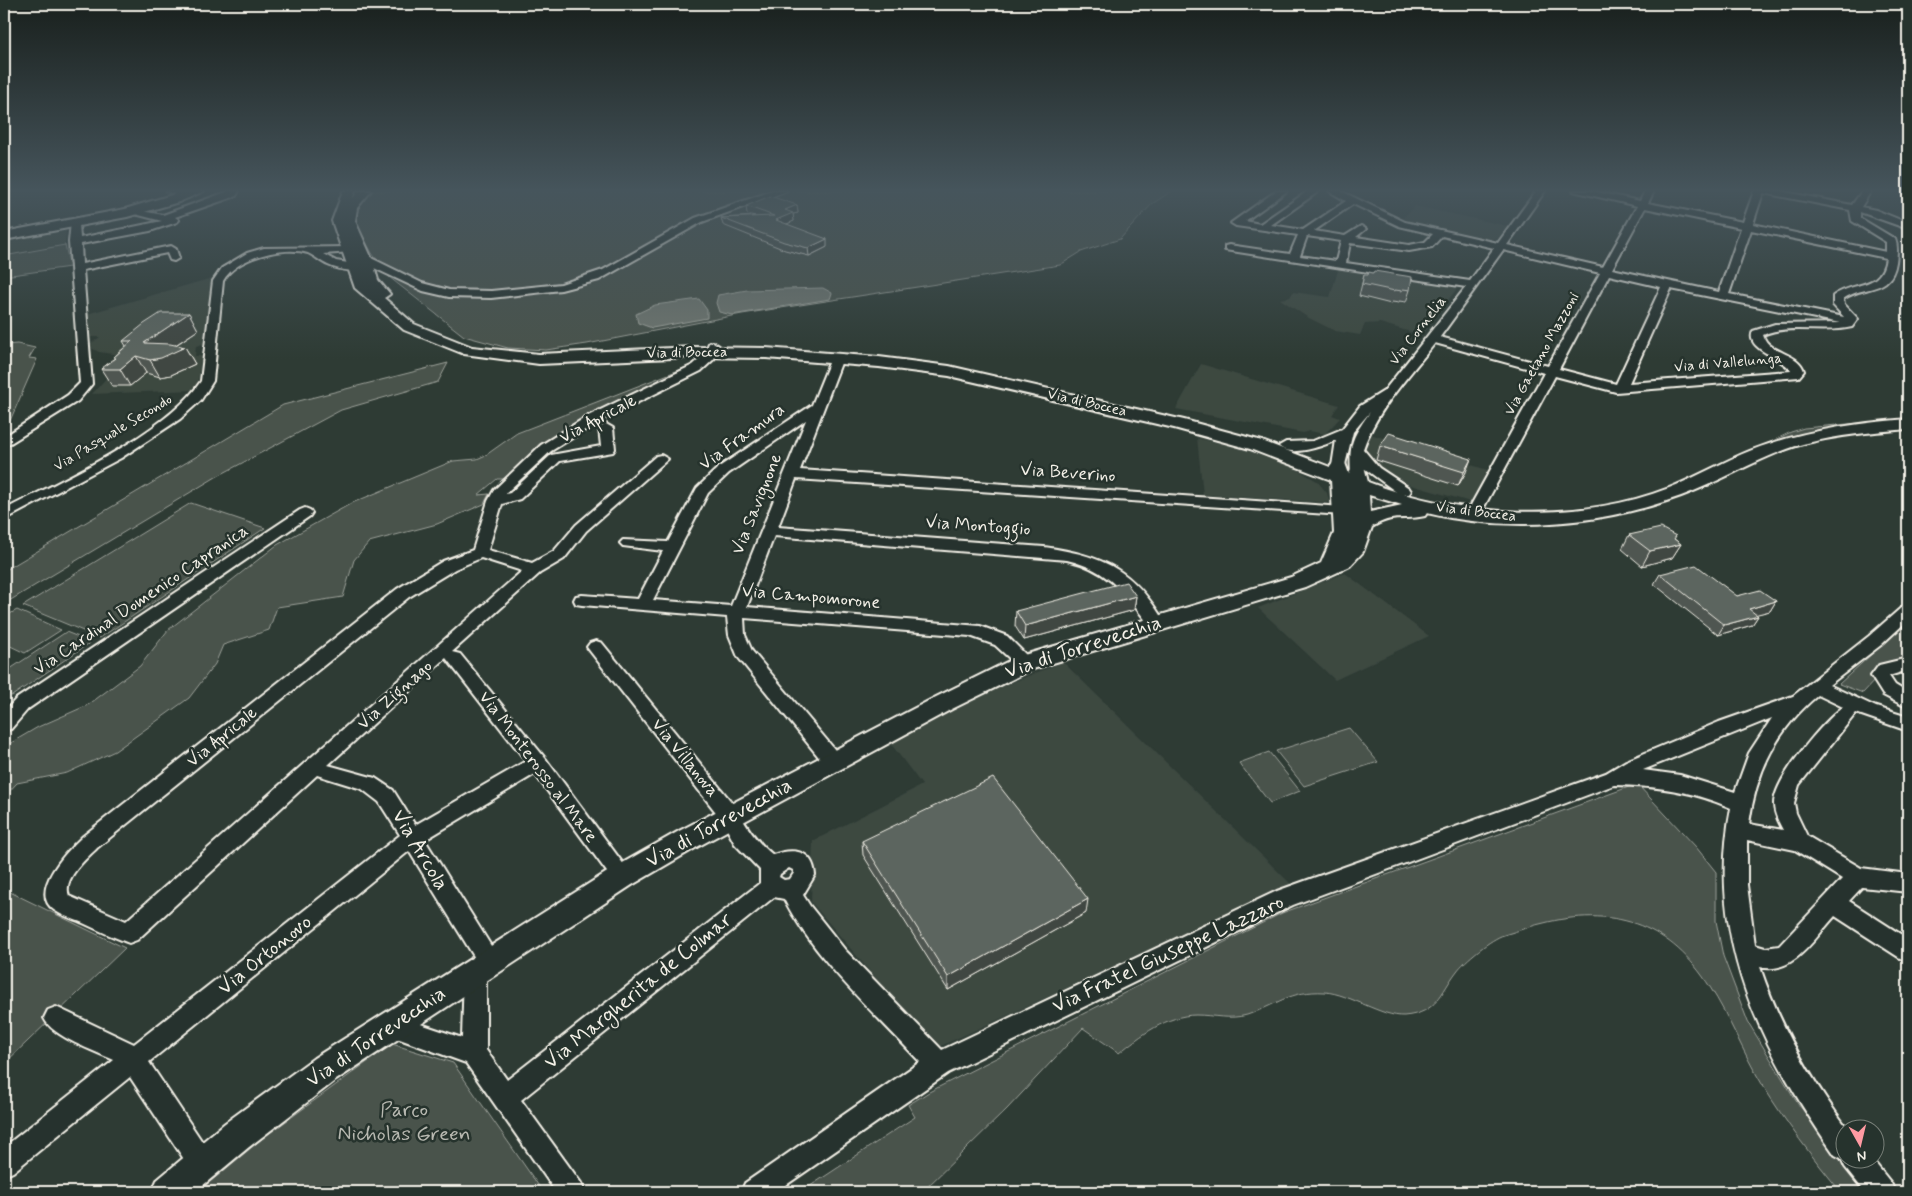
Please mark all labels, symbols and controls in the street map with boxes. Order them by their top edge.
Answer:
street label: Via Gaetano Mazzoni [1500,289,1584,419]
street label: Via Cornelia [1385,292,1451,370]
street label: Via di Boccea [647,342,727,364]
street label: Via di Vallelunga [1673,348,1783,378]
street label: Via di Boccea [1045,384,1129,422]
street label: Via Apricale [555,388,642,450]
street label: Via Pasquale Secondo [50,390,176,476]
street label: Via Framura [694,398,790,476]
street label: Via Savignone [726,450,789,559]
street label: Via Beverino [1020,458,1117,488]
street label: Via di Boccea [1435,497,1517,527]
street label: Via Montoggio [925,510,1031,544]
street label: Via Cardinal Domenico Capranica [29,519,253,681]
street label: Via Campomorone [741,579,881,615]
street label: Via di Torrevecchia [1001,608,1165,686]
street label: Via Zignago [352,655,439,737]
street label: Via Monterosso al Mare [473,686,603,848]
street label: Via Apricale [181,701,263,774]
street label: Via Villanova [646,714,724,802]
street label: Via di Torrevecchia [641,771,797,875]
street label: Via Arcola [385,804,455,896]
street label: Via Fratel Giuseppe Lazzaro [1048,888,1288,1020]
street label: Via Margherita de Colmar [538,906,739,1077]
street label: Via Ortonovo [212,908,318,1002]
street label: Via di Torrevecchia [301,980,451,1094]
park label: Parco Nicholas Green [337,1096,471,1148]
north arrow [1834,1118,1884,1168]
text: N [1856,1146,1868,1165]

